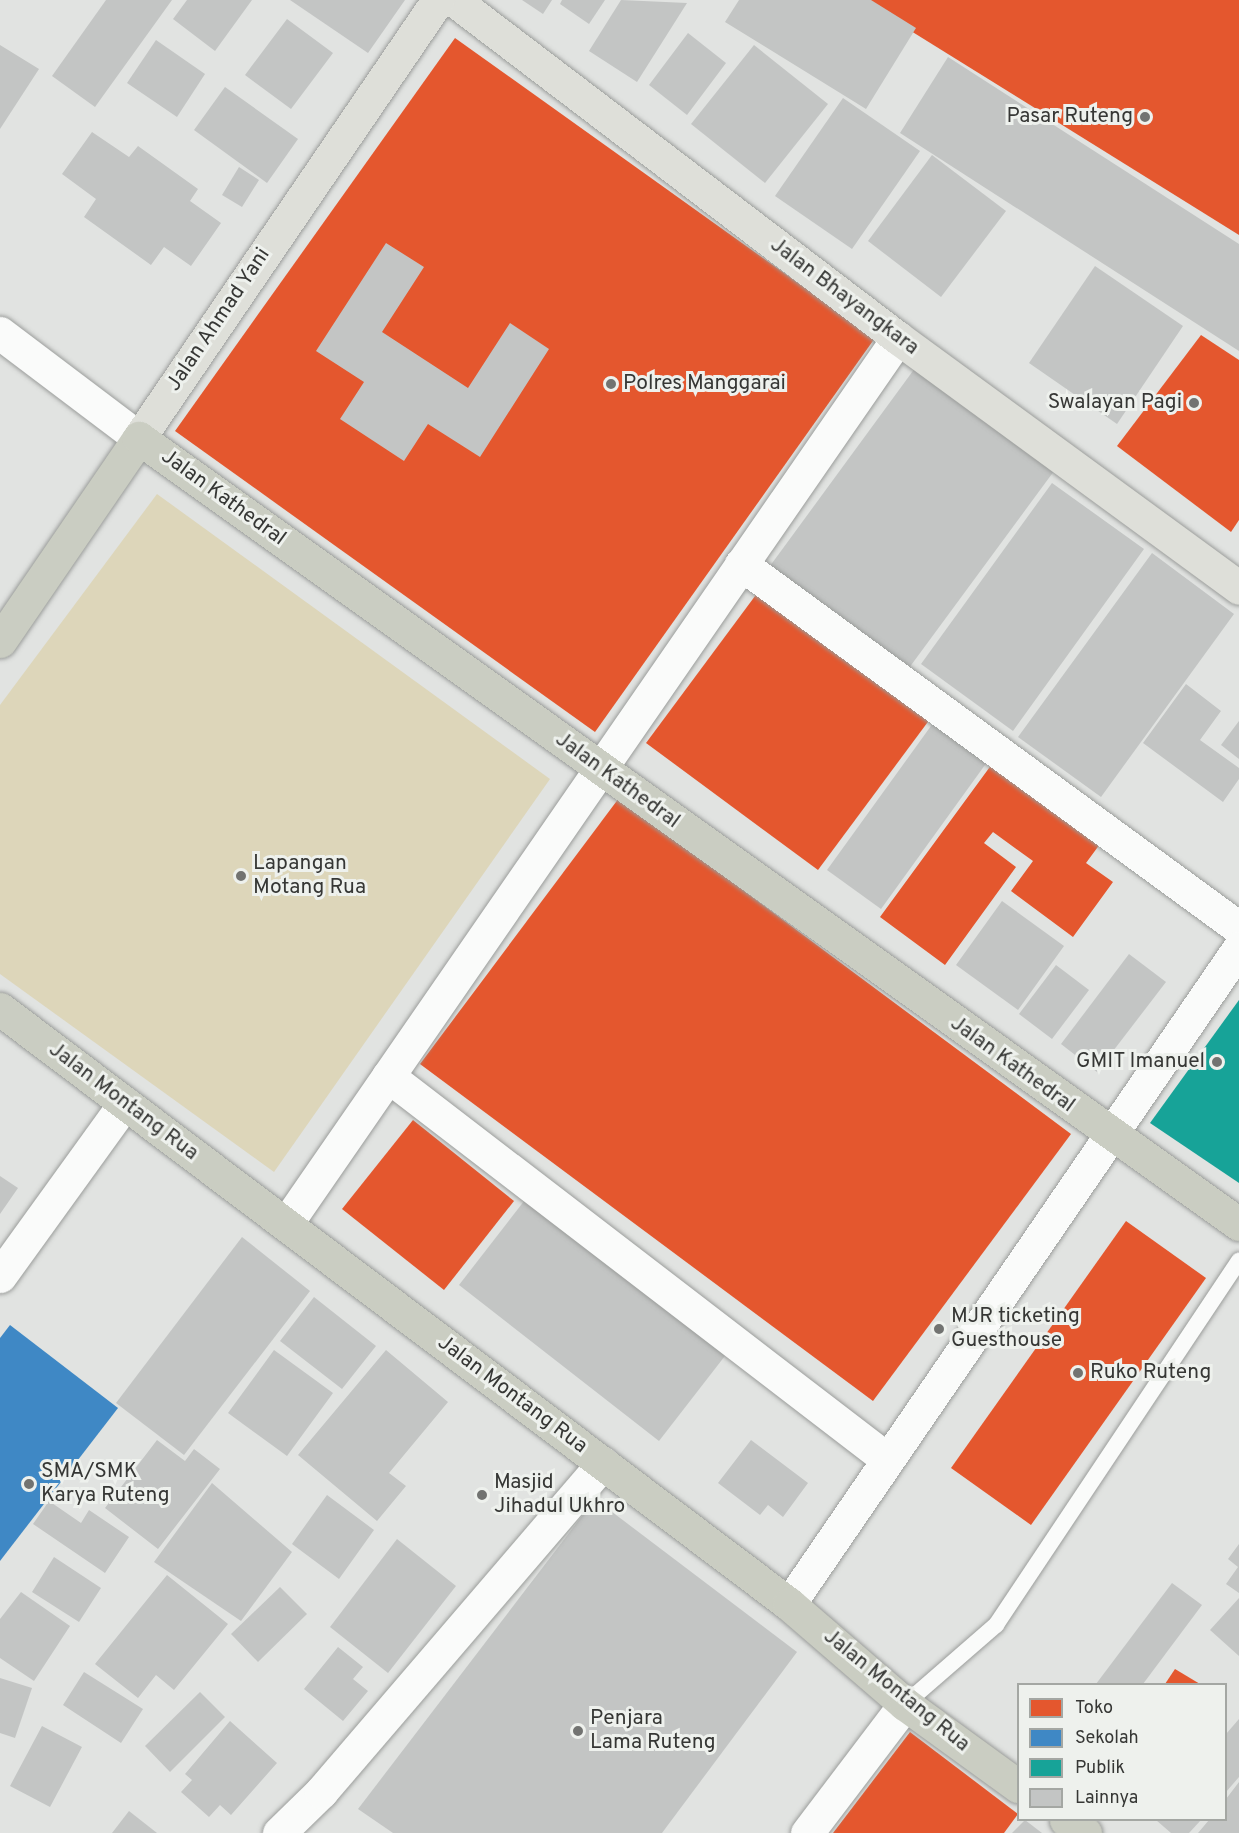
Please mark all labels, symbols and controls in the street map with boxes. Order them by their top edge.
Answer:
place label: Pasar Ruteng [1006,104,1133,130]
marker: Pasar Ruteng [1138,110,1152,124]
street label: Jalan Bhayangkara [765,233,923,361]
street label: Jalan Ahmad Yani [161,243,277,397]
place label: Polres Manggarai [623,371,786,397]
marker: Polres Manggarai [604,377,618,391]
place label: Swalayan Pagi [1048,390,1182,416]
marker: Swalayan Pagi [1187,396,1201,410]
street label: Jalan Kathedral [156,444,290,552]
street label: Jalan Kathedral [550,727,684,835]
place label: Lapangan Motang Rua [253,851,366,901]
marker: Lapangan Motang Rua [234,869,248,883]
street label: Jalan Kathedral [945,1011,1079,1119]
street label: Jalan Montang Rua [43,1038,203,1166]
place label: GMIT Imanuel [1075,1049,1205,1075]
marker: GMIT Imanuel [1210,1055,1224,1069]
place label: MJR ticketing Guesthouse [951,1304,1080,1354]
marker: MJR ticketing Guesthouse [932,1322,946,1336]
street label: Jalan Montang Rua [432,1331,592,1459]
place label: Ruko Ruteng [1090,1360,1211,1386]
marker: Ruko Ruteng [1071,1366,1085,1380]
place label: SMA/SMK Karya Ruteng [41,1459,170,1509]
place label: Masjid Jihadul Ukhro [494,1470,625,1520]
marker: SMA/SMK Karya Ruteng [22,1477,36,1491]
marker: Masjid Jihadul Ukhro [475,1488,489,1502]
street label: Jalan Montang Rua [818,1624,974,1758]
legend [1017,1683,1227,1821]
text: Toko [1075,1697,1113,1720]
place label: Penjara Lama Ruteng [590,1706,716,1756]
marker: Penjara Lama Ruteng [571,1724,585,1738]
text: Sekolah [1075,1727,1139,1750]
text: Publik [1075,1757,1125,1780]
text: Lainnya [1075,1787,1138,1810]

